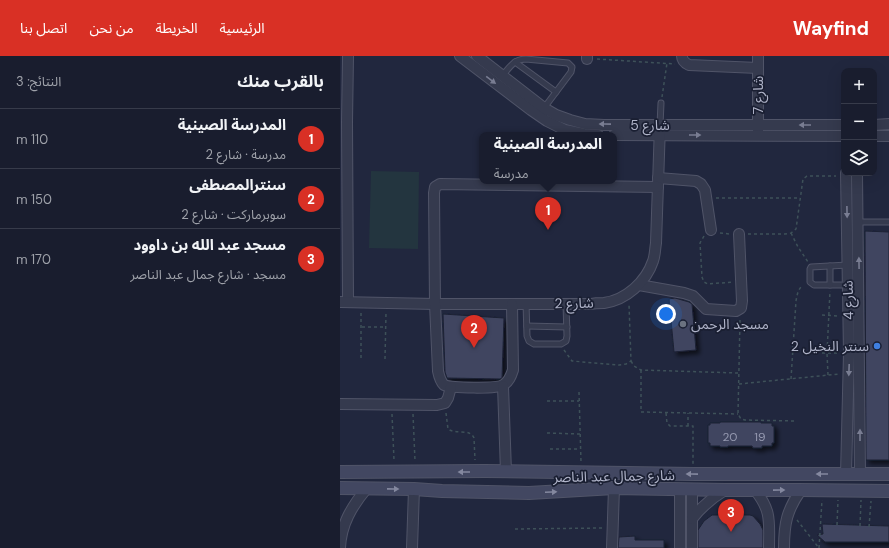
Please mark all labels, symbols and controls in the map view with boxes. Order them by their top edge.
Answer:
text: Wayfind [793,16,869,41]
text: اتصل بنا [20,19,67,37]
text: من نحن [89,19,134,37]
text: الخريطة [156,19,198,37]
text: الرئيسية [220,19,265,37]
map controls [841,68,877,176]
button: + [841,68,877,104]
text: بالقرب منك [237,70,324,92]
text: النتائج: 3 [16,73,61,90]
one-way arrow [486,75,496,83]
street label: شارع 7 [749,76,769,114]
button: − [841,104,877,140]
text: المدرسة الصينية [178,115,286,135]
street label: شارع 5 [630,116,670,136]
one-way arrow [599,121,611,128]
one-way arrow [798,122,811,128]
text: 110 m [16,131,48,148]
text: 1 [309,131,313,148]
popup [479,132,617,184]
one-way arrow [689,132,702,138]
text: المدرسة الصينية [494,134,602,154]
button: layers [841,140,877,176]
text: مدرسة · شارع 2 [206,146,286,163]
text: مدرسة [494,165,529,182]
text: سنترالمصطفى [189,175,286,195]
text: 150 m [16,191,52,208]
text: 2 [307,191,315,208]
pin: 1 [535,197,561,230]
text: سوبرماركت · شارع 2 [181,206,286,223]
one-way arrow [844,206,850,219]
text: مسجد عبد الله بن داوود [133,235,286,255]
text: 170 m [16,251,51,268]
text: 3 [307,251,315,268]
one-way arrow [856,256,862,269]
text: مسجد · شارع جمال عبد الناصر [130,266,286,283]
street label: شارع 4 [839,280,859,320]
street label: شارع 2 [554,294,594,314]
your location [656,304,676,324]
pin: 2 [461,315,487,348]
place label: مسجد الرحمن [691,315,769,333]
marker: مسجد الرحمن [678,319,688,329]
place label: سنتر النخيل 2 [791,337,869,355]
marker: سنتر النخيل 2 [872,341,882,351]
one-way arrow [846,364,852,377]
one-way arrow [857,428,863,441]
house number: 20 [722,429,738,445]
house number: 19 [754,429,766,445]
street label: شارع جمال عبد الناصر [552,466,675,488]
one-way arrow [457,469,470,475]
one-way arrow [685,471,698,477]
one-way arrow [815,471,828,477]
one-way arrow [387,485,399,492]
one-way arrow [773,487,786,493]
one-way arrow [545,489,558,495]
pin: 3 [718,499,744,532]

